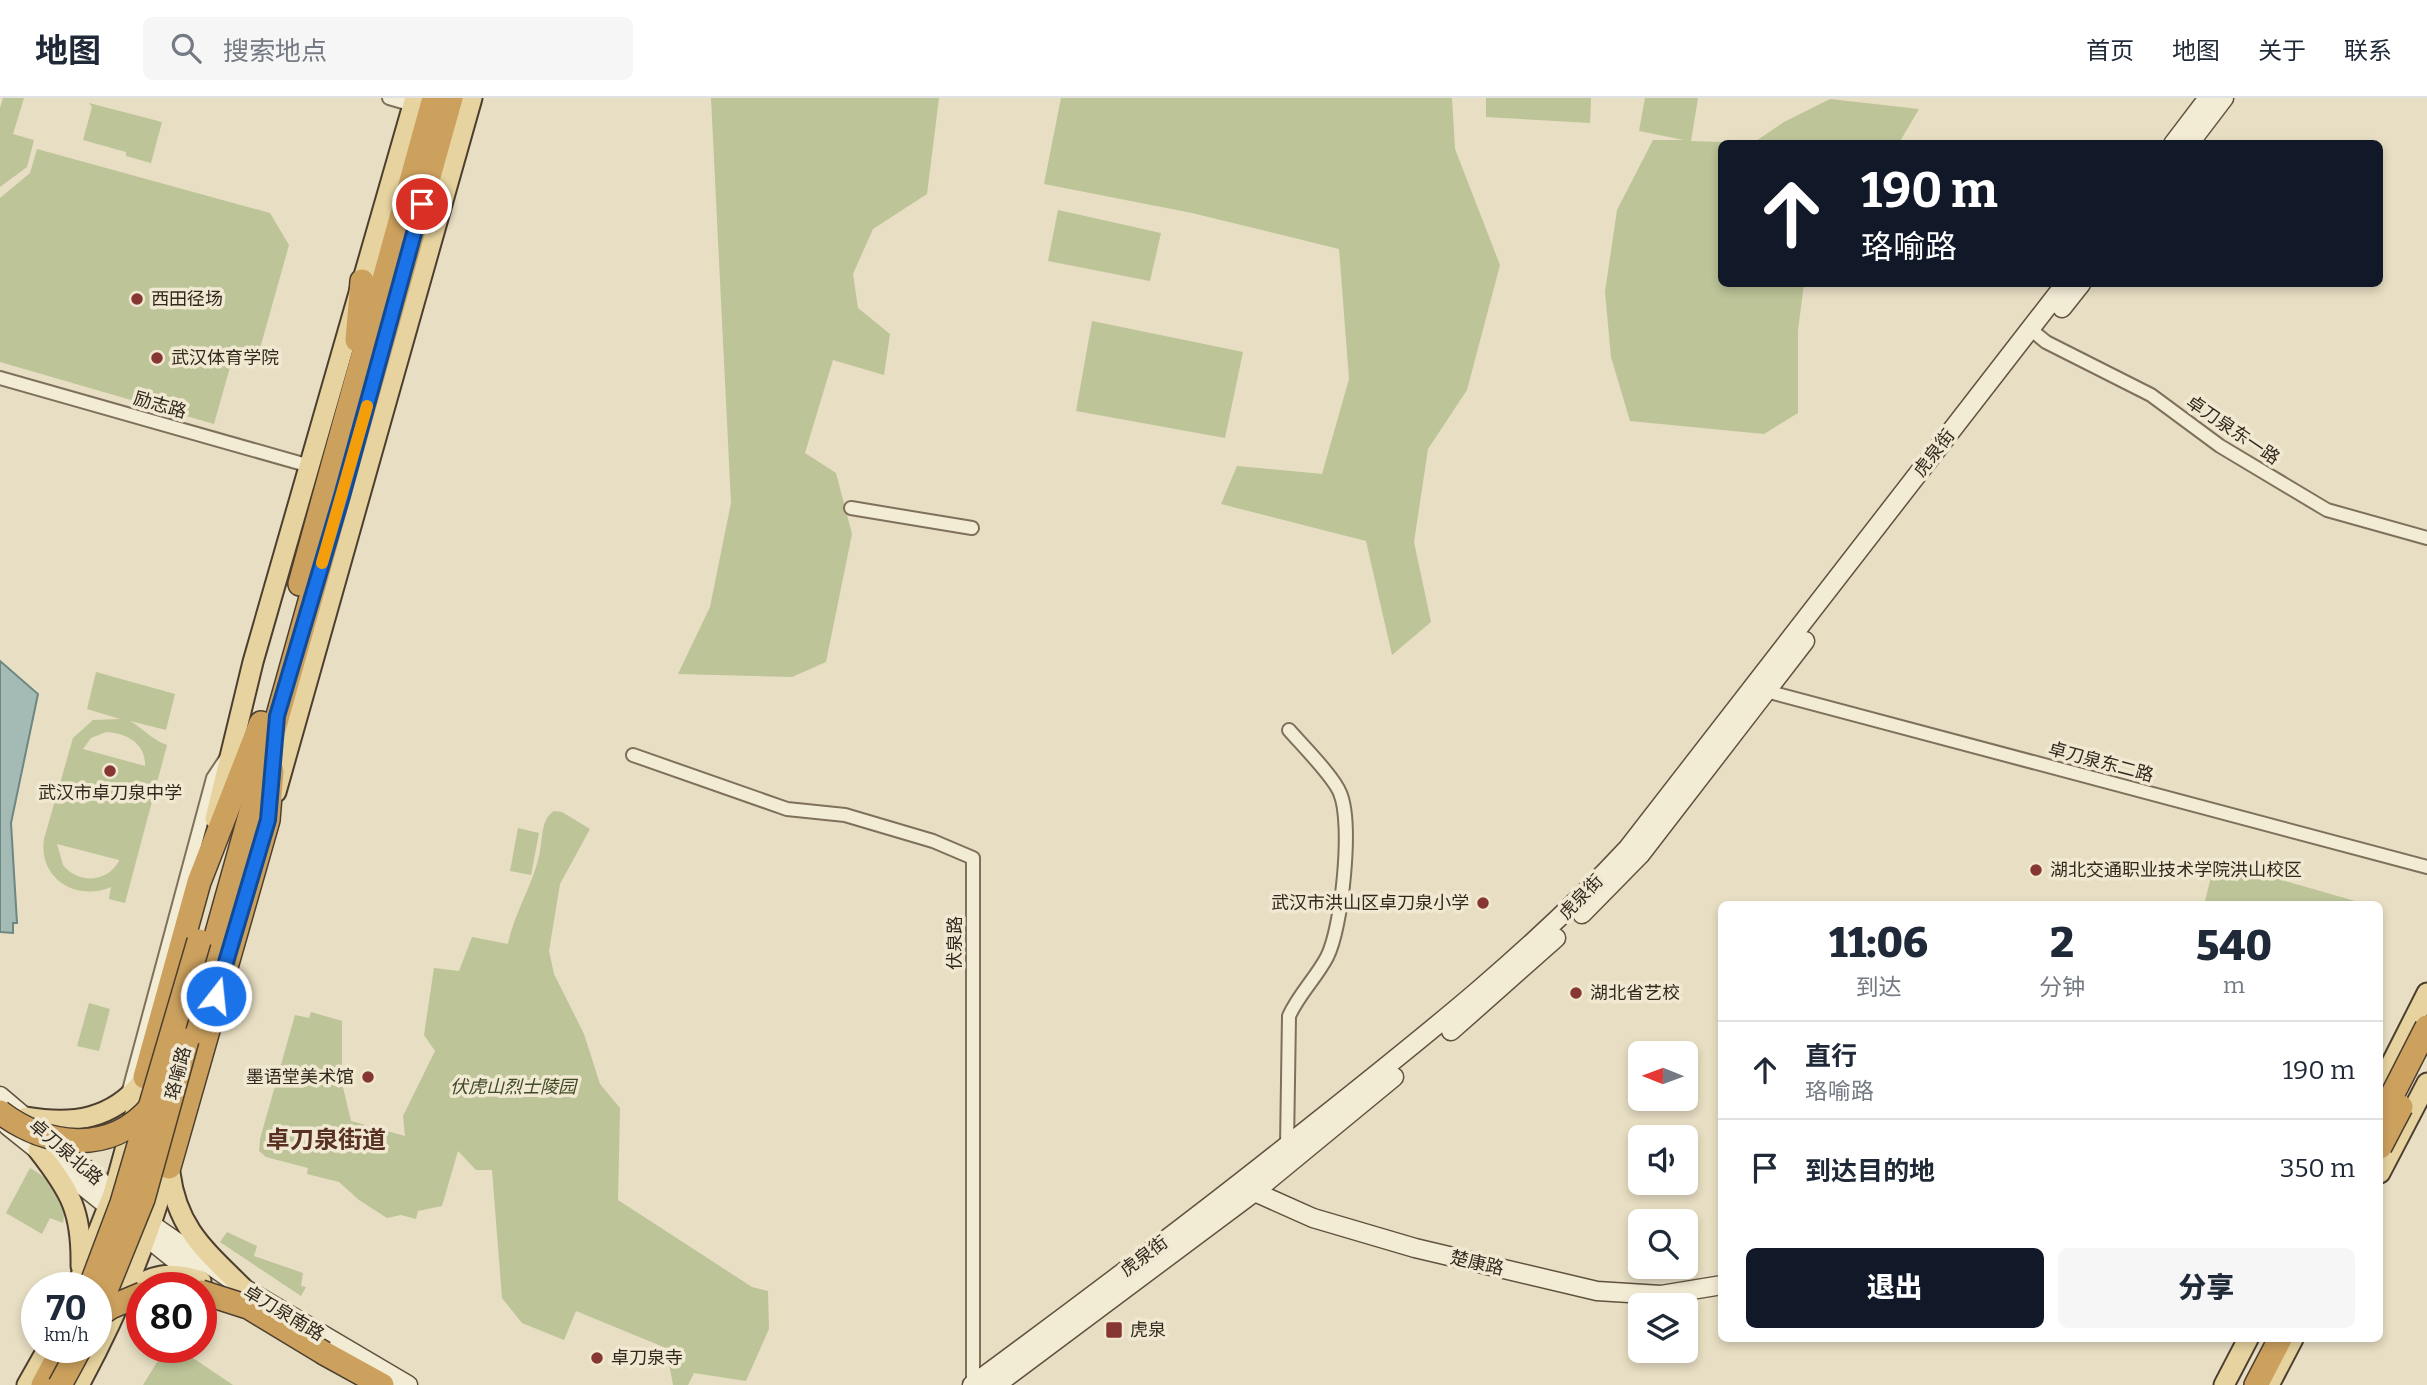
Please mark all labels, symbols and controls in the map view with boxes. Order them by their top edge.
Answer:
search box [143,17,633,80]
icon: search [167,29,205,67]
text: 地图 [35,31,101,71]
text: 搜索地点 [223,36,327,67]
text: 首页 [2086,37,2134,65]
text: 地图 [2172,37,2220,65]
text: 关于 [2258,37,2306,65]
text: 联系 [2344,37,2392,65]
text: 190 m [1861,161,1998,220]
icon: ahead [1746,168,1837,259]
pin [392,174,452,234]
icon: arrive [403,185,441,223]
text: 珞喻路 [1861,228,1957,266]
place label: 西田径场 [151,288,223,310]
marker: 西田径场 [129,291,145,307]
place label: 武汉体育学院 [171,347,279,369]
marker: 武汉体育学院 [149,350,165,366]
street label: 励志路 [131,387,189,423]
street label: 卓刀泉东一路 [2182,391,2284,469]
street label: 虎泉街 [1909,425,1959,481]
street label: 卓刀泉东二路 [2046,737,2156,787]
marker: 武汉市卓刀泉中学 [102,763,118,779]
place label: 武汉市卓刀泉中学 [38,782,182,804]
place label: 湖北交通职业技术学院洪山校区 [2050,859,2302,881]
marker: 湖北交通职业技术学院洪山校区 [2028,862,2044,878]
street label: 虎泉街 [1554,870,1608,924]
place label: 武汉市洪山区卓刀泉小学 [1271,892,1469,914]
marker: 武汉市洪山区卓刀泉小学 [1475,895,1491,911]
street label: 伏泉路 [944,916,966,970]
text: 11:06 [1829,918,1928,968]
text: 2 [2050,918,2074,968]
text: 540 [2196,921,2272,971]
position arrow [179,959,253,1033]
text: m [2223,971,2245,999]
text: 到达 [1856,973,1902,1001]
text: 分钟 [2039,973,2085,1001]
place label: 湖北省艺校 [1590,982,1680,1004]
marker: 湖北省艺校 [1568,985,1584,1001]
north arrow [1628,1041,1698,1111]
map controls [1628,1041,1698,1363]
text: 直行 [1805,1041,1857,1072]
street label: 珞喻路 [160,1044,196,1102]
icon: ahead [1746,1051,1784,1089]
text: 190 m [2283,1055,2355,1086]
place label: 墨语堂美术馆 [246,1066,354,1088]
marker: 墨语堂美术馆 [360,1069,376,1085]
park label: 伏虎山烈士陵园 [450,1076,579,1098]
text: 珞喻路 [1805,1077,1874,1105]
street label: 卓刀泉北路 [25,1114,107,1190]
button: sound [1628,1125,1698,1195]
district label: 卓刀泉街道 [266,1126,386,1154]
icon: arrive [1746,1149,1784,1187]
text: 350 m [2280,1153,2355,1184]
text: 到达目的地 [1805,1156,1935,1187]
button: search [1628,1209,1698,1279]
street label: 虎泉街 [1116,1231,1172,1281]
street label: 楚康路 [1448,1246,1506,1280]
button: 退出 [1746,1248,2044,1328]
button: 分享 [2058,1248,2355,1328]
speed limit sign: 80 [126,1272,217,1363]
street label: 卓刀泉南路 [240,1280,328,1346]
text: 70 [46,1287,87,1329]
button: layers [1628,1293,1698,1363]
place label: 虎泉 [1130,1319,1166,1341]
marker: 虎泉 [1104,1320,1124,1340]
text: km/h [44,1324,89,1346]
place label: 卓刀泉寺 [611,1347,683,1369]
marker: 卓刀泉寺 [589,1350,605,1366]

